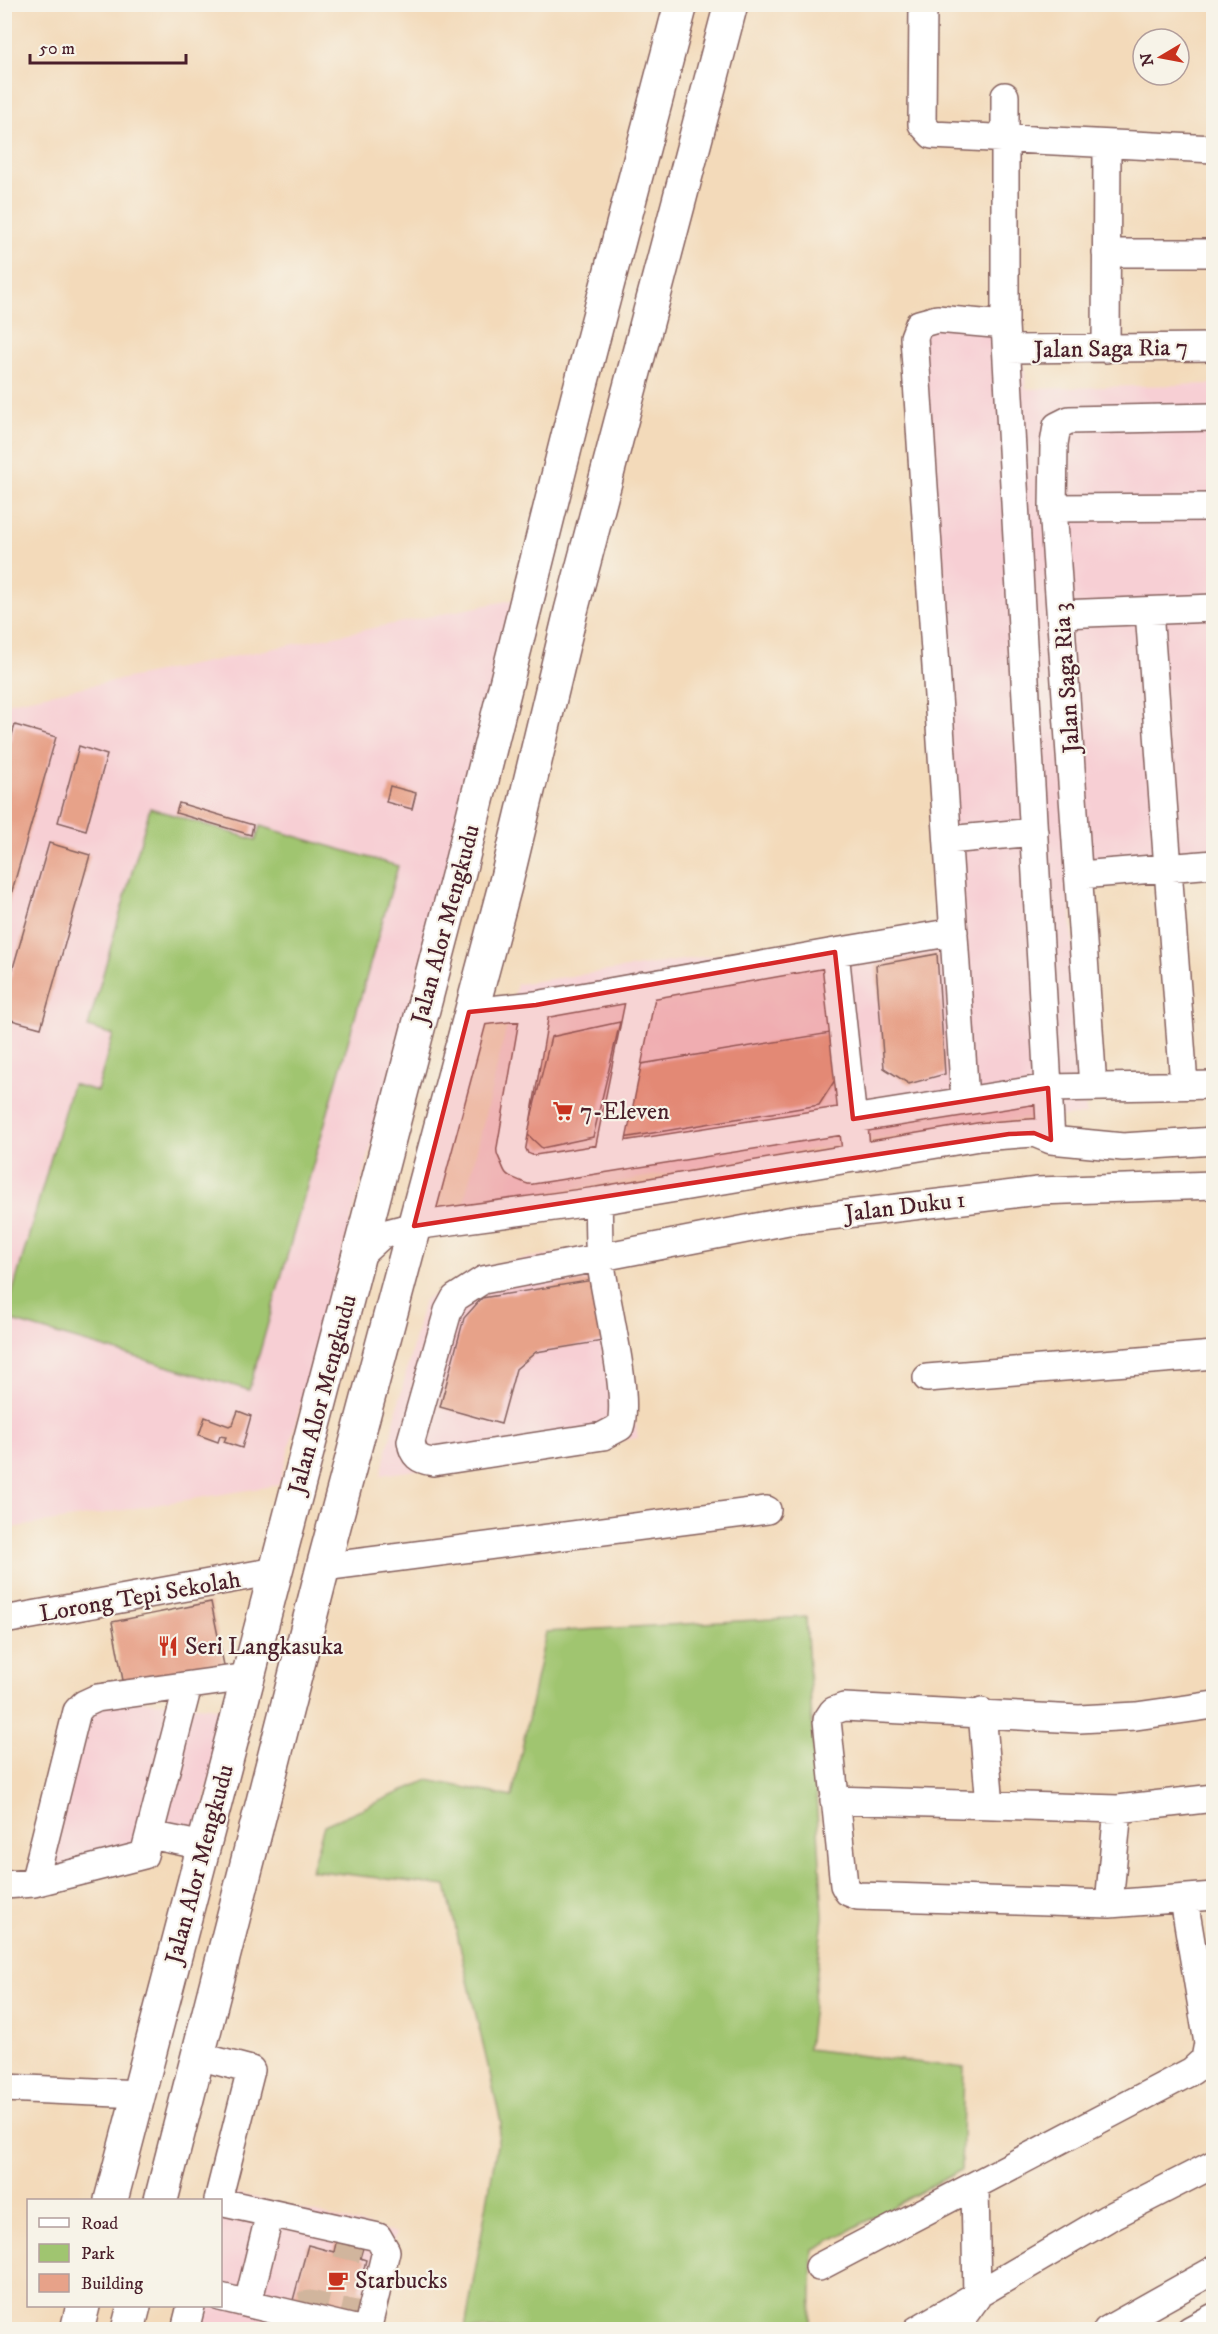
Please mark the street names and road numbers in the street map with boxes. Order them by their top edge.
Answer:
street label: Jalan Saga Ria 7 [1032,333,1188,365]
street label: Jalan Saga Ria 3 [1047,602,1087,756]
street label: Jalan Alor Mengkudu [404,821,487,1029]
street label: Jalan Duku 1 [841,1185,967,1230]
street label: Jalan Alor Mengkudu [281,1291,364,1499]
street label: Lorong Tepi Sekolah [37,1564,243,1629]
street label: Jalan Alor Mengkudu [158,1761,241,1969]

